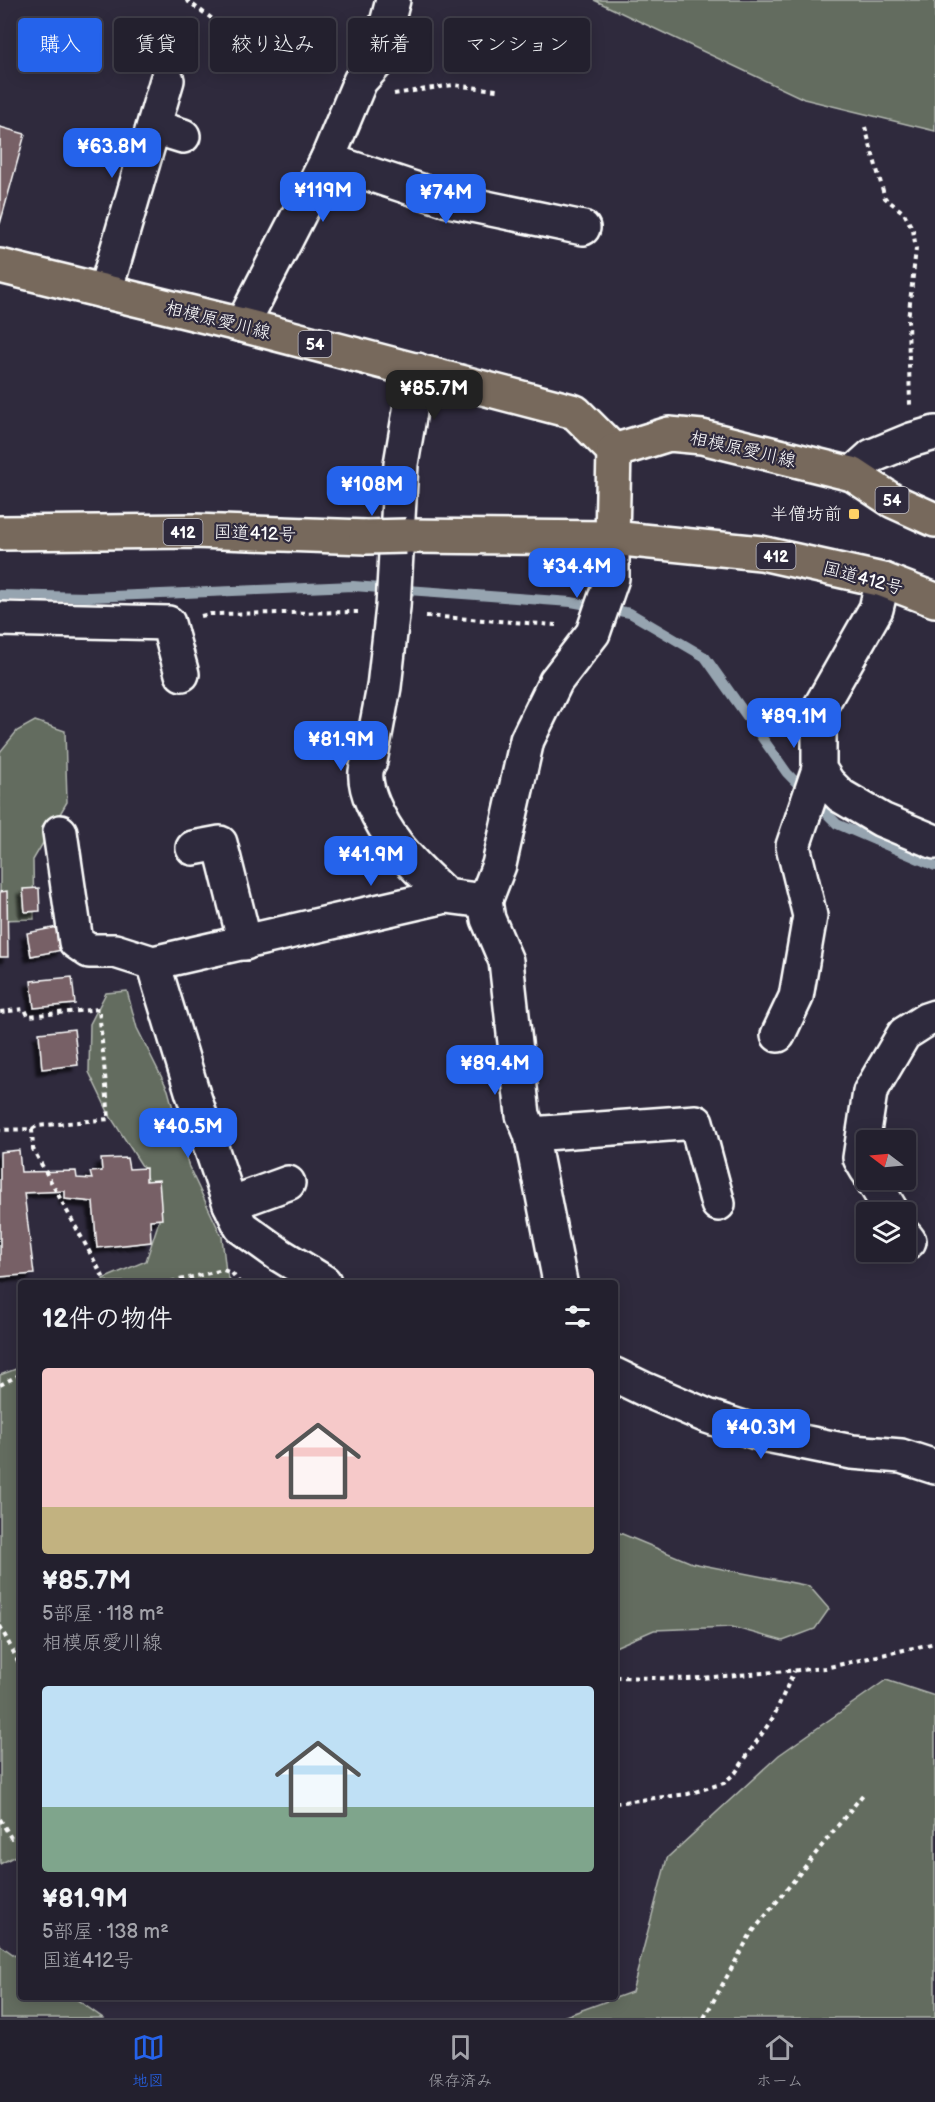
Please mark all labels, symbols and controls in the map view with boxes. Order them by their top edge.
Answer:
chip: 購入 [18,18,102,72]
chip: 賃貸 [114,18,198,72]
chip: 絞り込み [210,18,336,72]
chip: 新着 [348,18,432,72]
chip: マンション [444,18,590,72]
pin: ¥63.8M [63,128,161,179]
text: ¥63.8M [77,135,147,159]
pin: ¥119M [281,172,365,223]
pin: ¥74M [410,174,482,225]
text: ¥119M [294,179,352,203]
text: ¥74M [420,181,472,205]
street label: 相模原愛川線 [163,297,273,344]
road number: 54 [298,331,332,357]
pin: ¥85.7M [385,370,483,421]
text: ¥85.7M [400,377,468,401]
street label: 相模原愛川線 [688,427,798,472]
pin: ¥108M [330,466,414,517]
text: ¥108M [341,473,403,497]
road number: 54 [876,487,908,513]
place label: 半僧坊前 [770,504,842,525]
marker: 半僧坊前 [847,507,861,521]
road number: 412 [164,519,202,545]
street label: 国道412号 [213,522,297,545]
road number: 412 [756,543,796,569]
pin: ¥34.4M [528,548,626,599]
text: ¥34.4M [542,555,612,579]
street label: 国道412号 [820,558,905,599]
pin: ¥89.1M [745,698,843,749]
text: ¥89.1M [761,705,827,729]
pin: ¥81.9M [292,721,390,772]
text: ¥81.9M [308,728,374,752]
pin: ¥41.9M [322,836,420,887]
text: ¥41.9M [338,843,404,867]
pin: ¥89.4M [446,1045,544,1096]
text: ¥89.4M [460,1052,530,1076]
pin: ¥40.5M [139,1108,237,1159]
text: ¥40.5M [153,1115,223,1139]
north arrow [856,1130,916,1190]
map controls [856,1130,916,1262]
button: layers [856,1202,916,1262]
icon: filters [561,1300,594,1333]
text: 12件の物件 [42,1304,173,1335]
icon: home [264,1407,372,1515]
pin: ¥40.3M [712,1409,810,1460]
text: ¥40.3M [726,1416,796,1440]
text: ¥85.7M [42,1566,131,1597]
text: 5部屋 · 118 m² [42,1602,164,1626]
text: 相模原愛川線 [42,1631,162,1655]
icon: home [264,1725,372,1833]
text: ¥81.9M [42,1884,128,1915]
text: 5部屋 · 138 m² [42,1920,169,1944]
text: 国道412号 [42,1949,134,1973]
tab: 地図 [132,2031,165,2091]
tab: 保存済み [428,2031,492,2091]
tab: ホーム [756,2031,803,2091]

